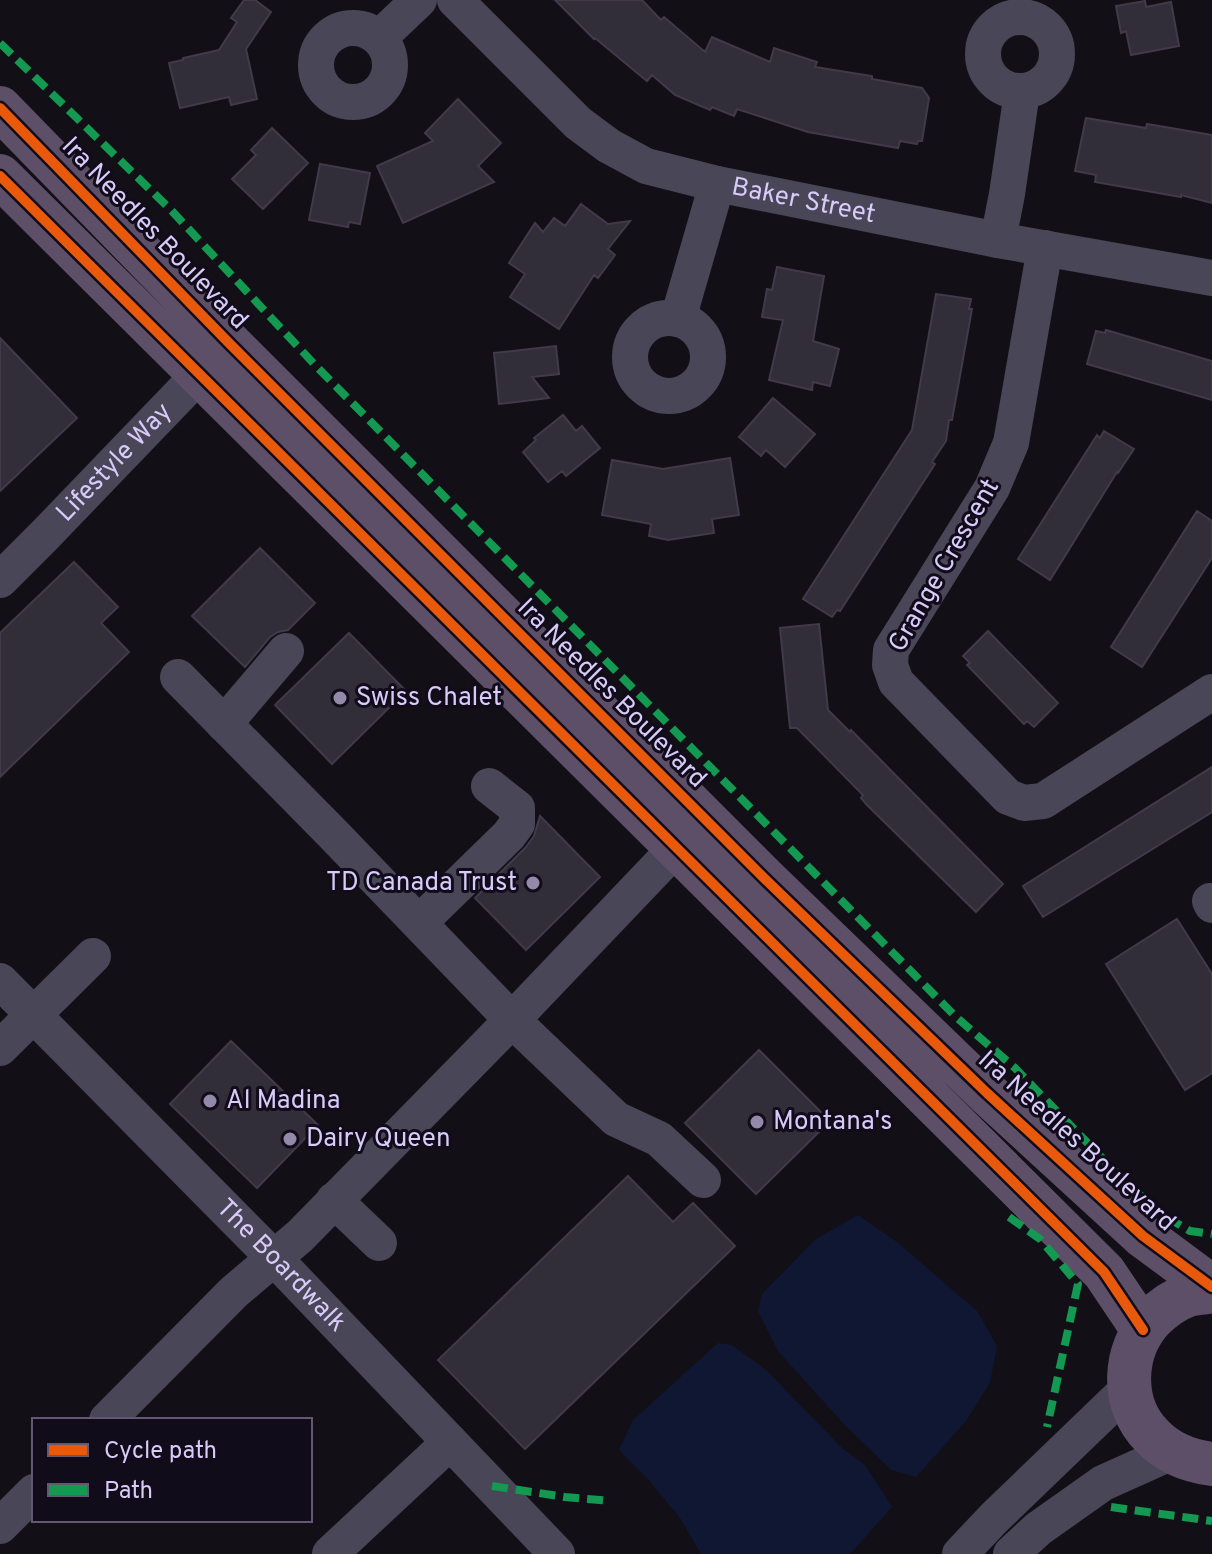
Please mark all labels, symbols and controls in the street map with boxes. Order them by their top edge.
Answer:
street label: Ira Needles Boulevard [54,131,254,337]
street label: Baker Street [729,171,878,232]
street label: Lifestyle Way [50,396,179,529]
street label: Grange Crescent [882,473,1008,659]
street label: Ira Needles Boulevard [509,592,713,796]
place label: Swiss Chalet [356,682,502,715]
marker: Swiss Chalet [331,689,349,707]
place label: TD Canada Trust [326,867,517,900]
marker: TD Canada Trust [524,874,542,892]
street label: Ira Needles Boulevard [970,1044,1182,1240]
place label: Al Madina [226,1085,340,1118]
marker: Al Madina [201,1092,219,1110]
place label: Montana's [773,1106,892,1139]
marker: Montana's [748,1113,766,1131]
place label: Dairy Queen [306,1123,451,1156]
marker: Dairy Queen [281,1130,299,1148]
street label: The Boardwalk [209,1192,353,1340]
legend [32,1418,312,1522]
text: Cycle path [104,1437,217,1467]
text: Path [104,1477,153,1507]

